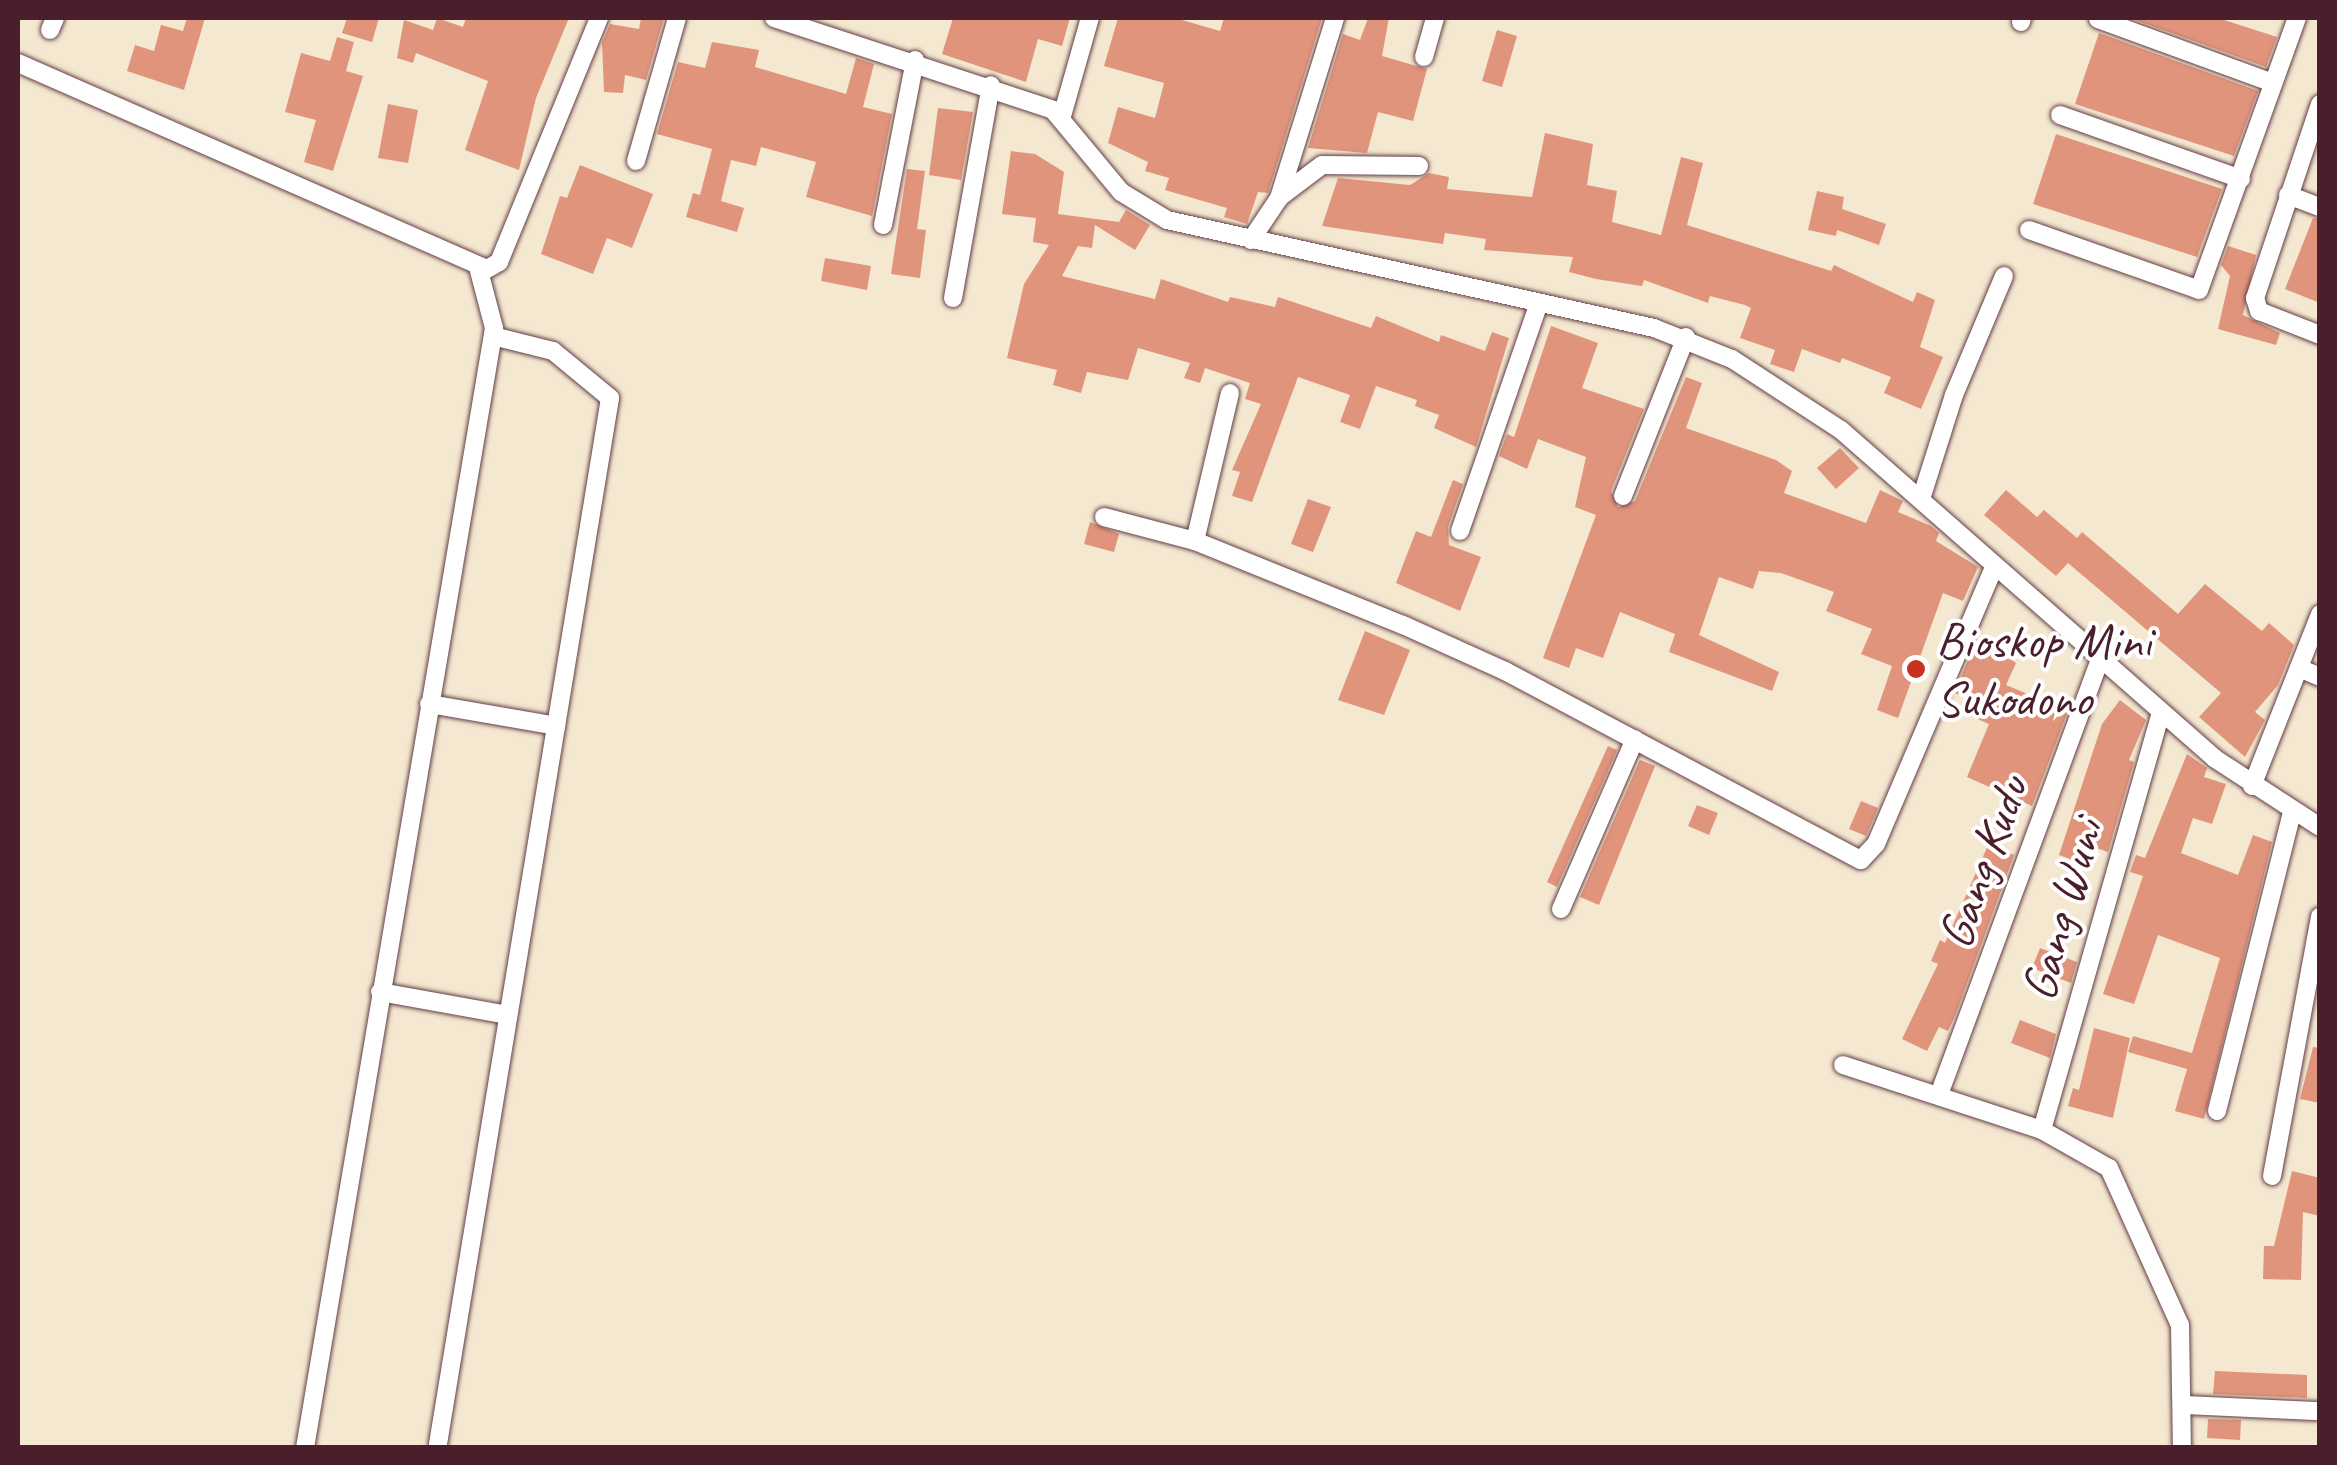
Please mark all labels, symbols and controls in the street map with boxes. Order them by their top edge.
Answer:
place label: Bioskop Mini Sukodono [1936,610,2151,728]
marker: Bioskop Mini Sukodono [1905,658,1927,680]
street label: Gang Kudu [1925,769,2041,955]
street label: Gang Wuni [2008,813,2116,1007]

